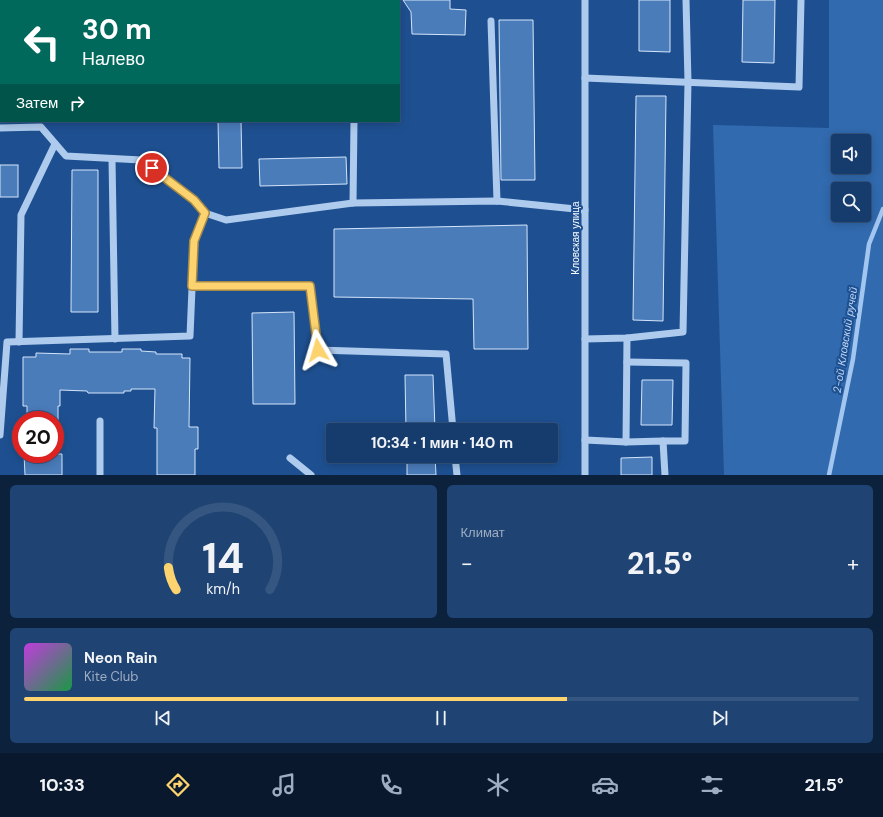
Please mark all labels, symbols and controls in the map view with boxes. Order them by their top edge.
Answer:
text: 30 m [82,11,152,48]
icon: left [16,16,68,68]
text: Налево [82,47,145,71]
icon: right [66,92,88,114]
text: Затем [16,93,58,113]
map controls [831,134,871,222]
button: sound [831,134,871,174]
pin [135,151,169,185]
icon: arrive [141,157,163,179]
button: search [831,182,871,222]
street label: Кловская улица [569,201,582,275]
water label: 2-ой Кловский ручей [830,286,860,394]
position arrow [297,329,339,371]
speed limit sign: 20 [12,411,64,463]
text: 10:34 · 1 мин · 140 m [371,433,513,453]
text: Климат [461,524,505,541]
text: 14 [202,531,244,585]
text: 21.5° [627,544,692,583]
text: − [461,549,473,578]
text: + [847,549,859,578]
text: km/h [206,579,240,597]
text: Neon Rain [84,648,157,668]
text: Kite Club [84,668,138,685]
icon: previous [152,707,174,729]
icon: pause [430,707,452,729]
icon: next [709,707,731,729]
icon: directions [164,771,192,799]
icon: music [270,771,298,799]
icon: phone [377,771,405,799]
icon: climate [484,771,512,799]
icon: car [591,771,619,799]
icon: filters [698,771,726,799]
text: 10:33 [39,773,85,797]
text: 21.5° [804,773,844,797]

